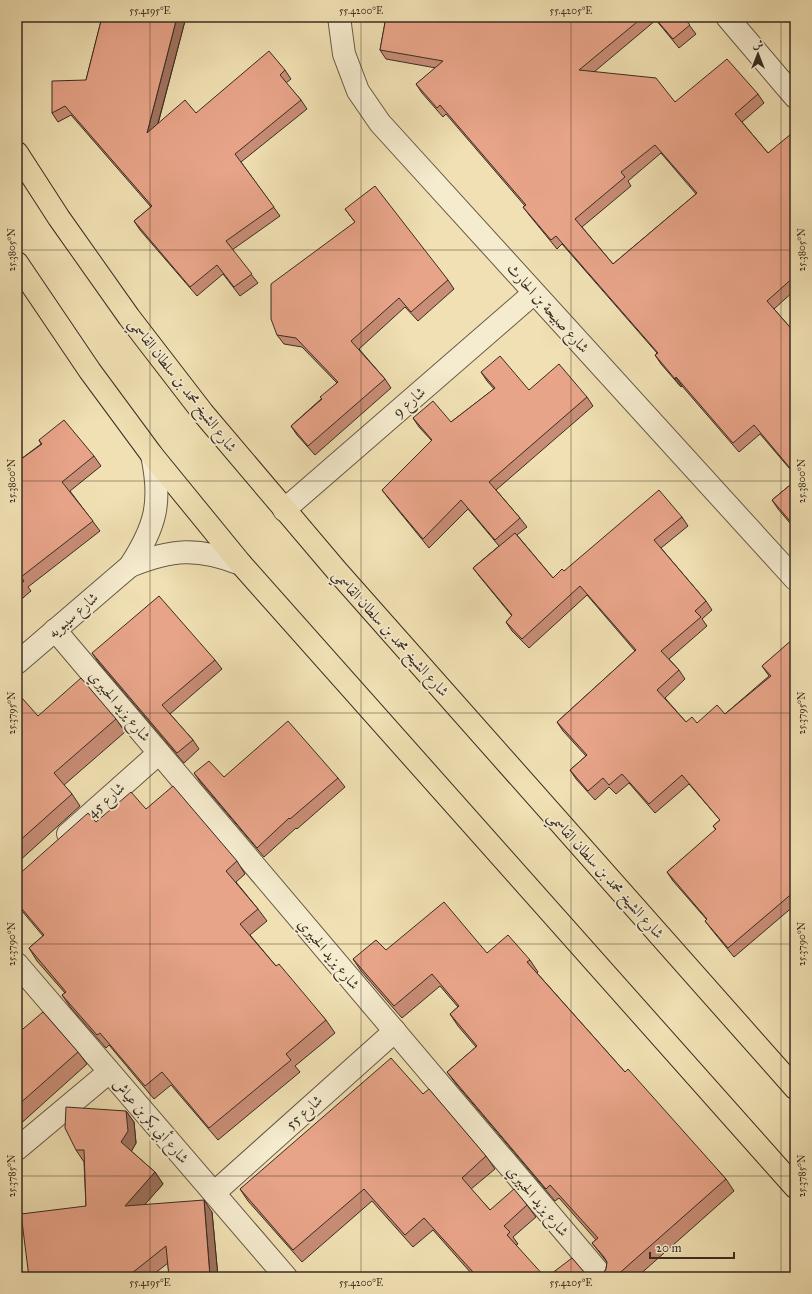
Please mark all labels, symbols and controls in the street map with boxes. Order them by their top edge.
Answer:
text: 55.4195°E [129,5,171,17]
text: 55.4200°E [339,5,383,17]
text: 55.4205°E [550,5,592,17]
north arrow [738,34,778,74]
text: ش [753,38,764,51]
text: 25.3805°N [6,228,18,272]
text: 25.3805°N [796,228,808,272]
street label: شارع صبيحة بن الحارث [500,259,593,359]
street label: شارع الشيخ محمد بن سلطان القاسمي [121,314,241,459]
street label: شارع 9 [389,383,432,424]
text: 25.3800°N [6,458,18,503]
text: 25.3800°N [796,458,808,503]
street label: شارع الشيخ محمد بن سلطان القاسمي [325,566,453,704]
street label: شارع سيبويه [44,588,104,645]
street label: شارع يزيد الحبيري [82,667,155,748]
text: 25.3795°N [6,691,18,734]
text: 25.3795°N [796,691,808,734]
street label: شارع 45 [83,778,131,825]
street label: شارع الشيخ محمد بن سلطان القاسمي [540,808,668,946]
street label: شارع يزيد الحبيري [291,915,364,996]
text: 25.3790°N [6,922,18,966]
text: 25.3790°N [796,922,808,966]
street label: شارع أبي بكر بن عياش [106,1074,194,1170]
street label: شارع 55 [282,1091,329,1136]
text: 25.3785°N [6,1154,18,1197]
text: 25.3785°N [796,1154,808,1197]
street label: شارع يزيد الحبيري [500,1162,573,1243]
scale bar [650,1234,734,1260]
text: 20 m [656,1241,682,1255]
text: 55.4195°E [129,1277,171,1289]
text: 55.4200°E [339,1277,383,1289]
text: 55.4205°E [550,1277,592,1289]

